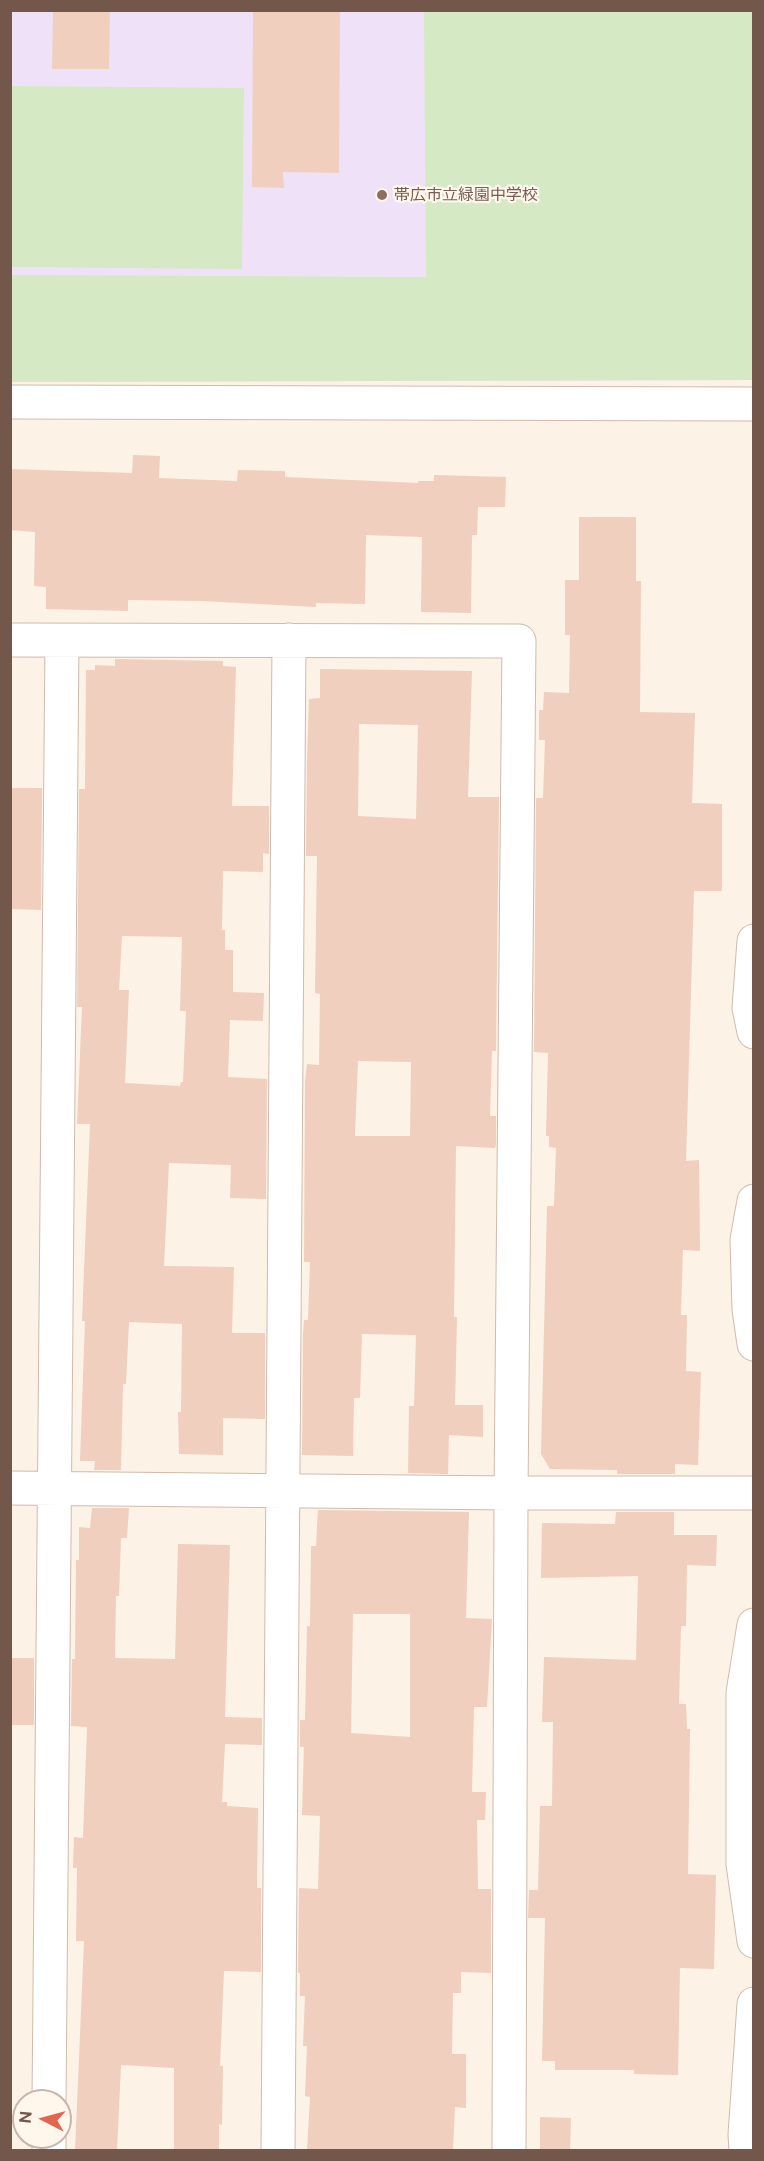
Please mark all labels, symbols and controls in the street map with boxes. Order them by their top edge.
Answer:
place label: 帯広市立緑園中学校 [394,185,538,205]
marker: 帯広市立緑園中学校 [375,188,389,202]
north arrow [12,2089,72,2149]
text: N [15,2110,36,2124]

